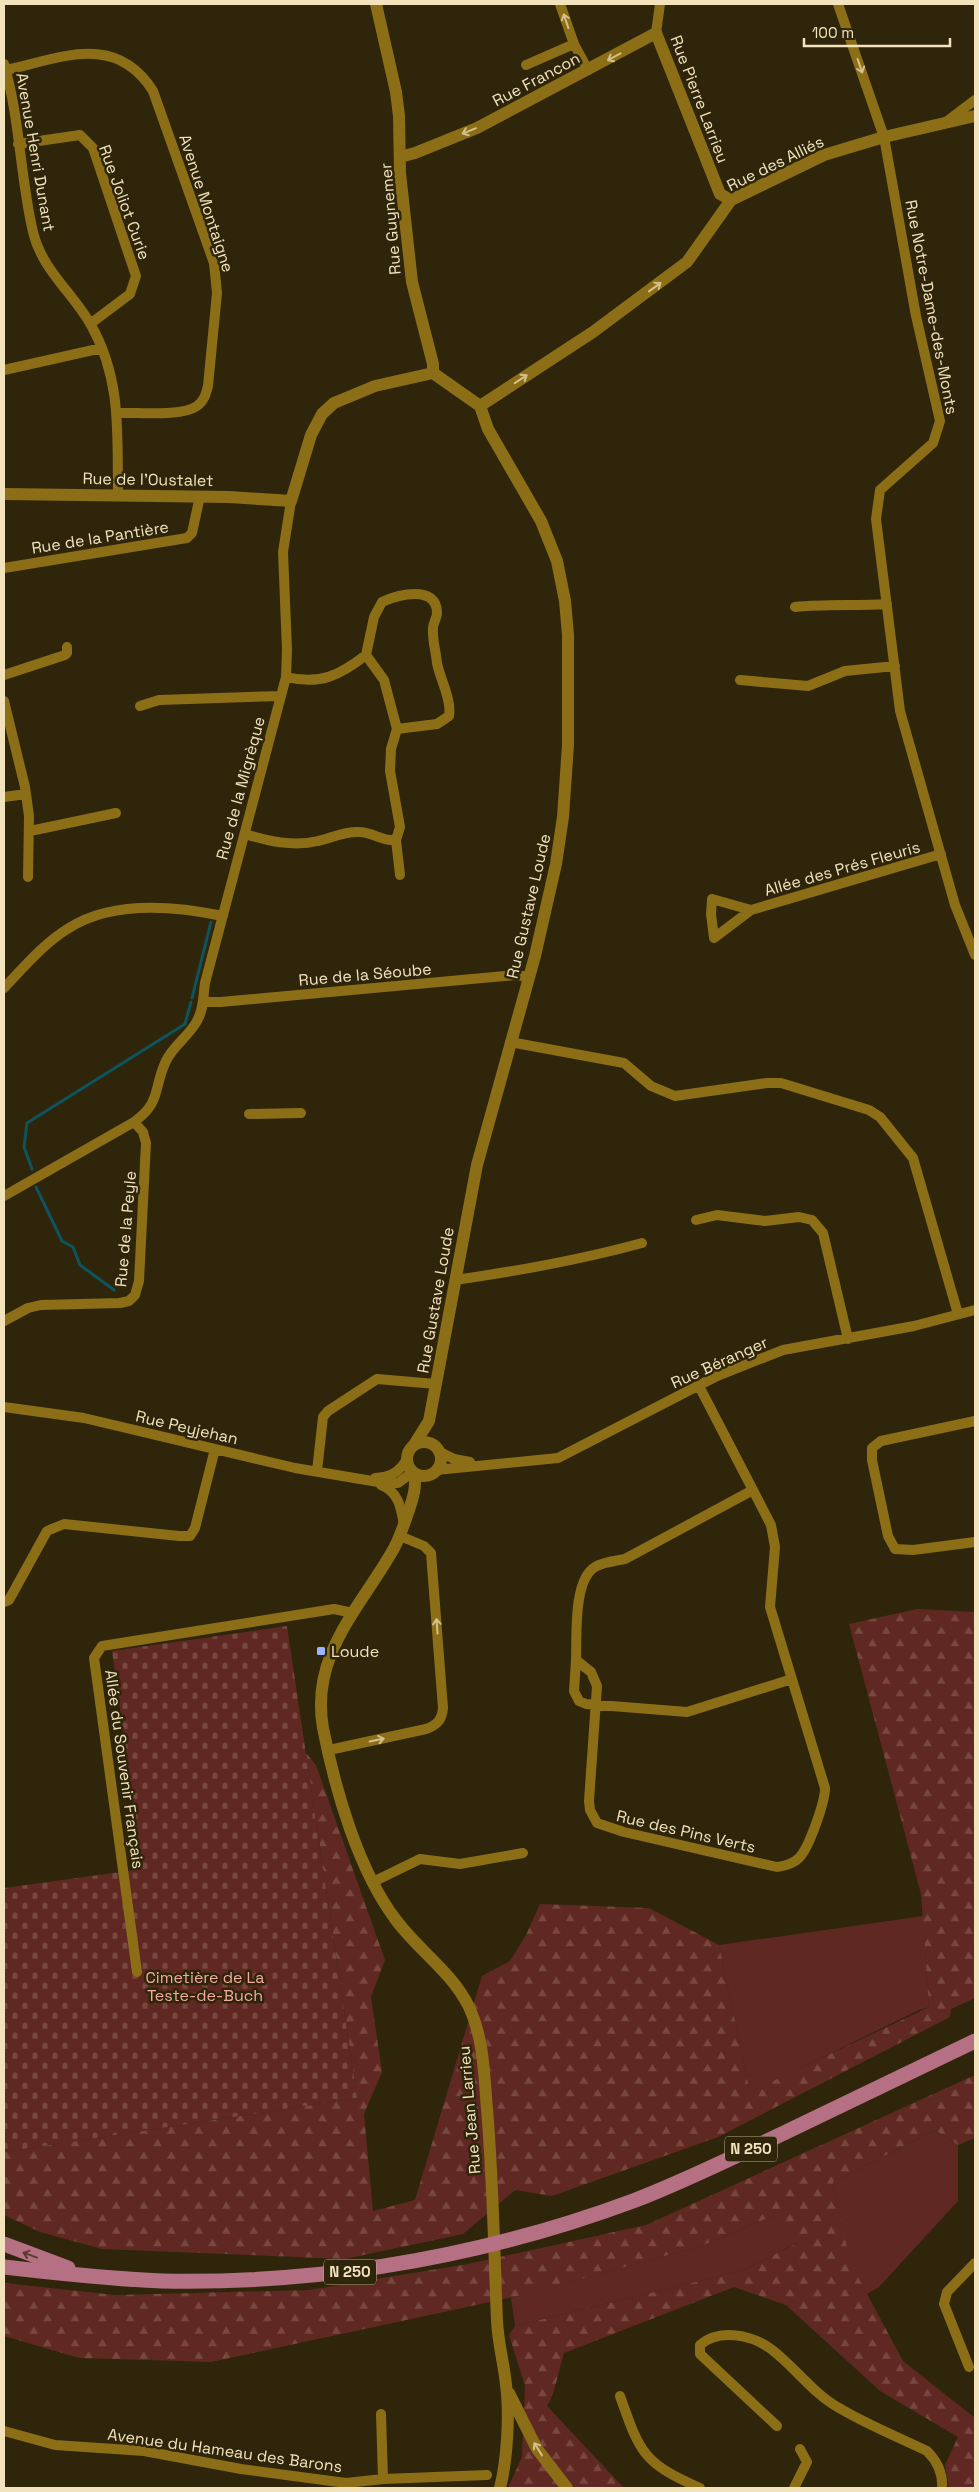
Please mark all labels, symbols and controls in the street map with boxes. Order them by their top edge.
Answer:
one-way arrow [561,14,570,29]
scale bar [804,15,950,47]
text: 100 m [812,23,854,42]
street label: Rue Pierre Larrieu [666,32,734,166]
street label: Rue Francon [489,48,584,111]
one-way arrow [607,52,621,62]
one-way arrow [856,58,865,74]
street label: Avenue Henri Dunant [11,71,60,233]
one-way arrow [462,127,477,137]
street label: Avenue Montaigne [174,131,239,275]
street label: Rue des Alliés [723,131,827,196]
street label: Rue Joliot Curie [94,142,155,263]
street label: Rue Guynemer [375,162,406,276]
street label: Rue Notre-Dame-des-Monts [900,198,963,416]
one-way arrow [647,282,661,292]
one-way arrow [513,374,527,384]
street label: Rue de l'Oustalet [82,468,214,491]
street label: Rue de la Pantière [30,516,170,559]
street label: Rue de la Migrèque [211,714,270,862]
street label: Rue Gustave Loude [502,832,555,981]
street label: Allée des Prés Fleuris [762,836,922,901]
street label: Rue de la Séoube [298,958,432,991]
street label: Rue de la Peyle [110,1170,141,1288]
street label: Rue Gustave Loude [412,1225,459,1375]
street label: Rue Béranger [667,1332,771,1393]
street label: Rue Peyjehan [134,1406,240,1449]
one-way arrow [433,1619,442,1635]
place label: Loude [331,1641,379,1662]
marker: Loude [315,1645,327,1657]
street label: Allée du Souvenir Français [100,1668,149,1870]
one-way arrow [368,1735,384,1744]
street label: Rue des Pins Verts [614,1805,757,1858]
park label: Cimetière de La Teste-de-Buch [145,1967,265,2006]
street label: Rue Jean Larrieu [453,2045,486,2175]
road number: N 250 [725,2136,777,2162]
one-way arrow [23,2250,39,2259]
road number: N 250 [324,2260,376,2284]
street label: Avenue du Hameau des Barons [106,2424,344,2477]
one-way arrow [532,2443,542,2457]

